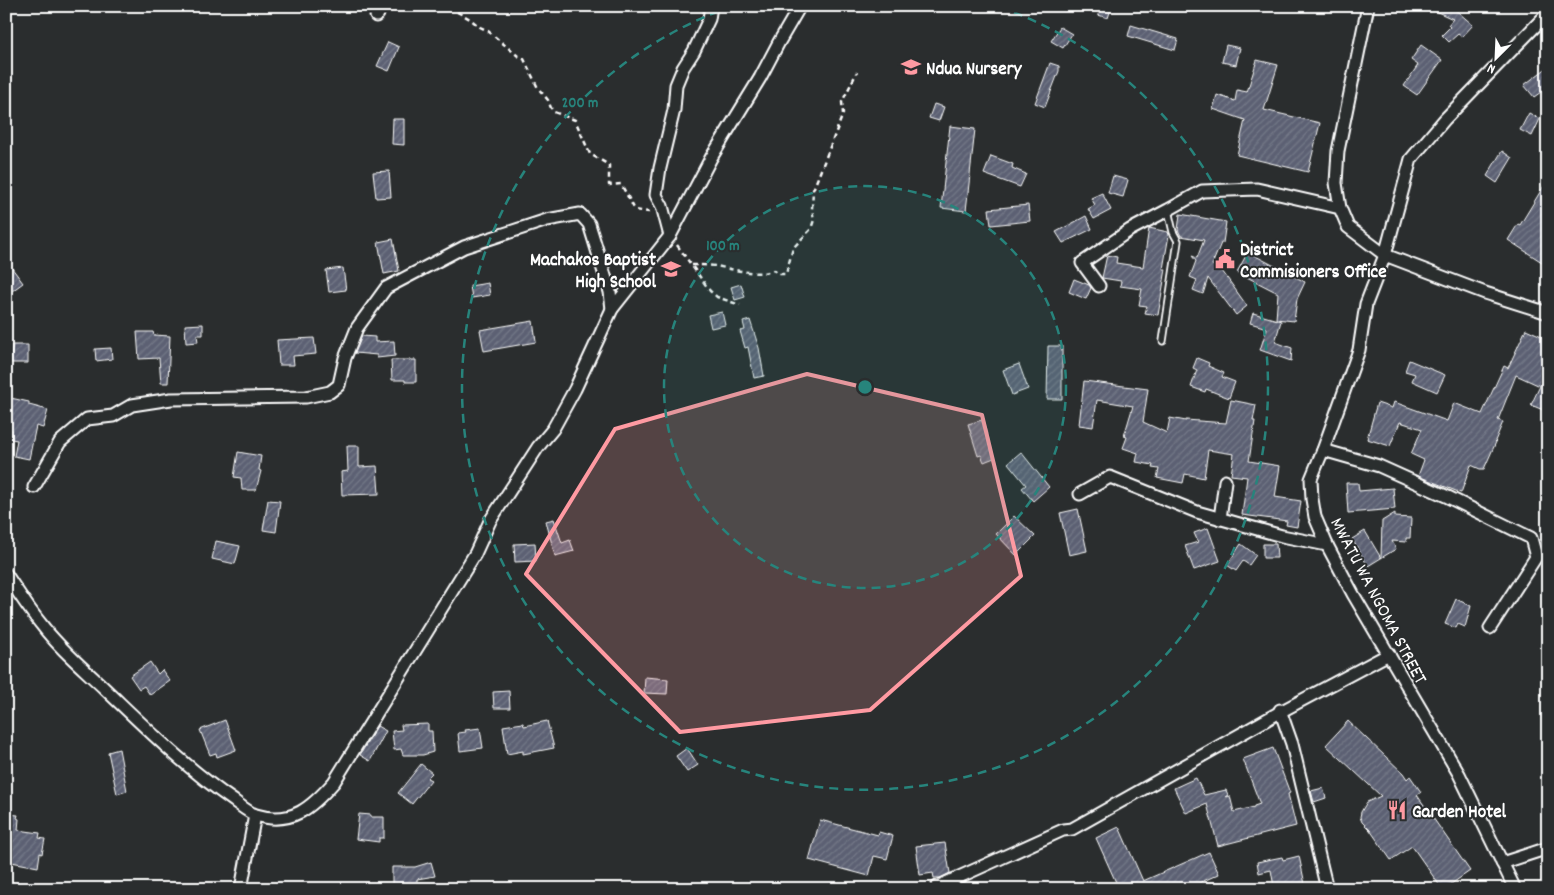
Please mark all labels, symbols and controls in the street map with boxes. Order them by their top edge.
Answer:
north arrow [1472,32,1522,82]
school or university icon: Ndua Nursery [900,56,922,78]
place label: Ndua Nursery [926,57,1023,84]
text: N [1484,57,1499,79]
text: 200 m [562,93,598,115]
text: 100 m [706,236,740,258]
place label: District Commisioners Office [1240,238,1387,287]
place label: Machakos Baptist High School [530,248,656,297]
public building icon: District Commisioners Office [1214,248,1236,270]
school or university icon: Machakos Baptist High School [660,258,682,280]
centre of rings [856,378,874,396]
street label: MWATU WA NGOMA STREET [1322,514,1432,690]
restaurant icon: Garden Hotel [1386,799,1408,821]
place label: Garden Hotel [1412,800,1507,827]

